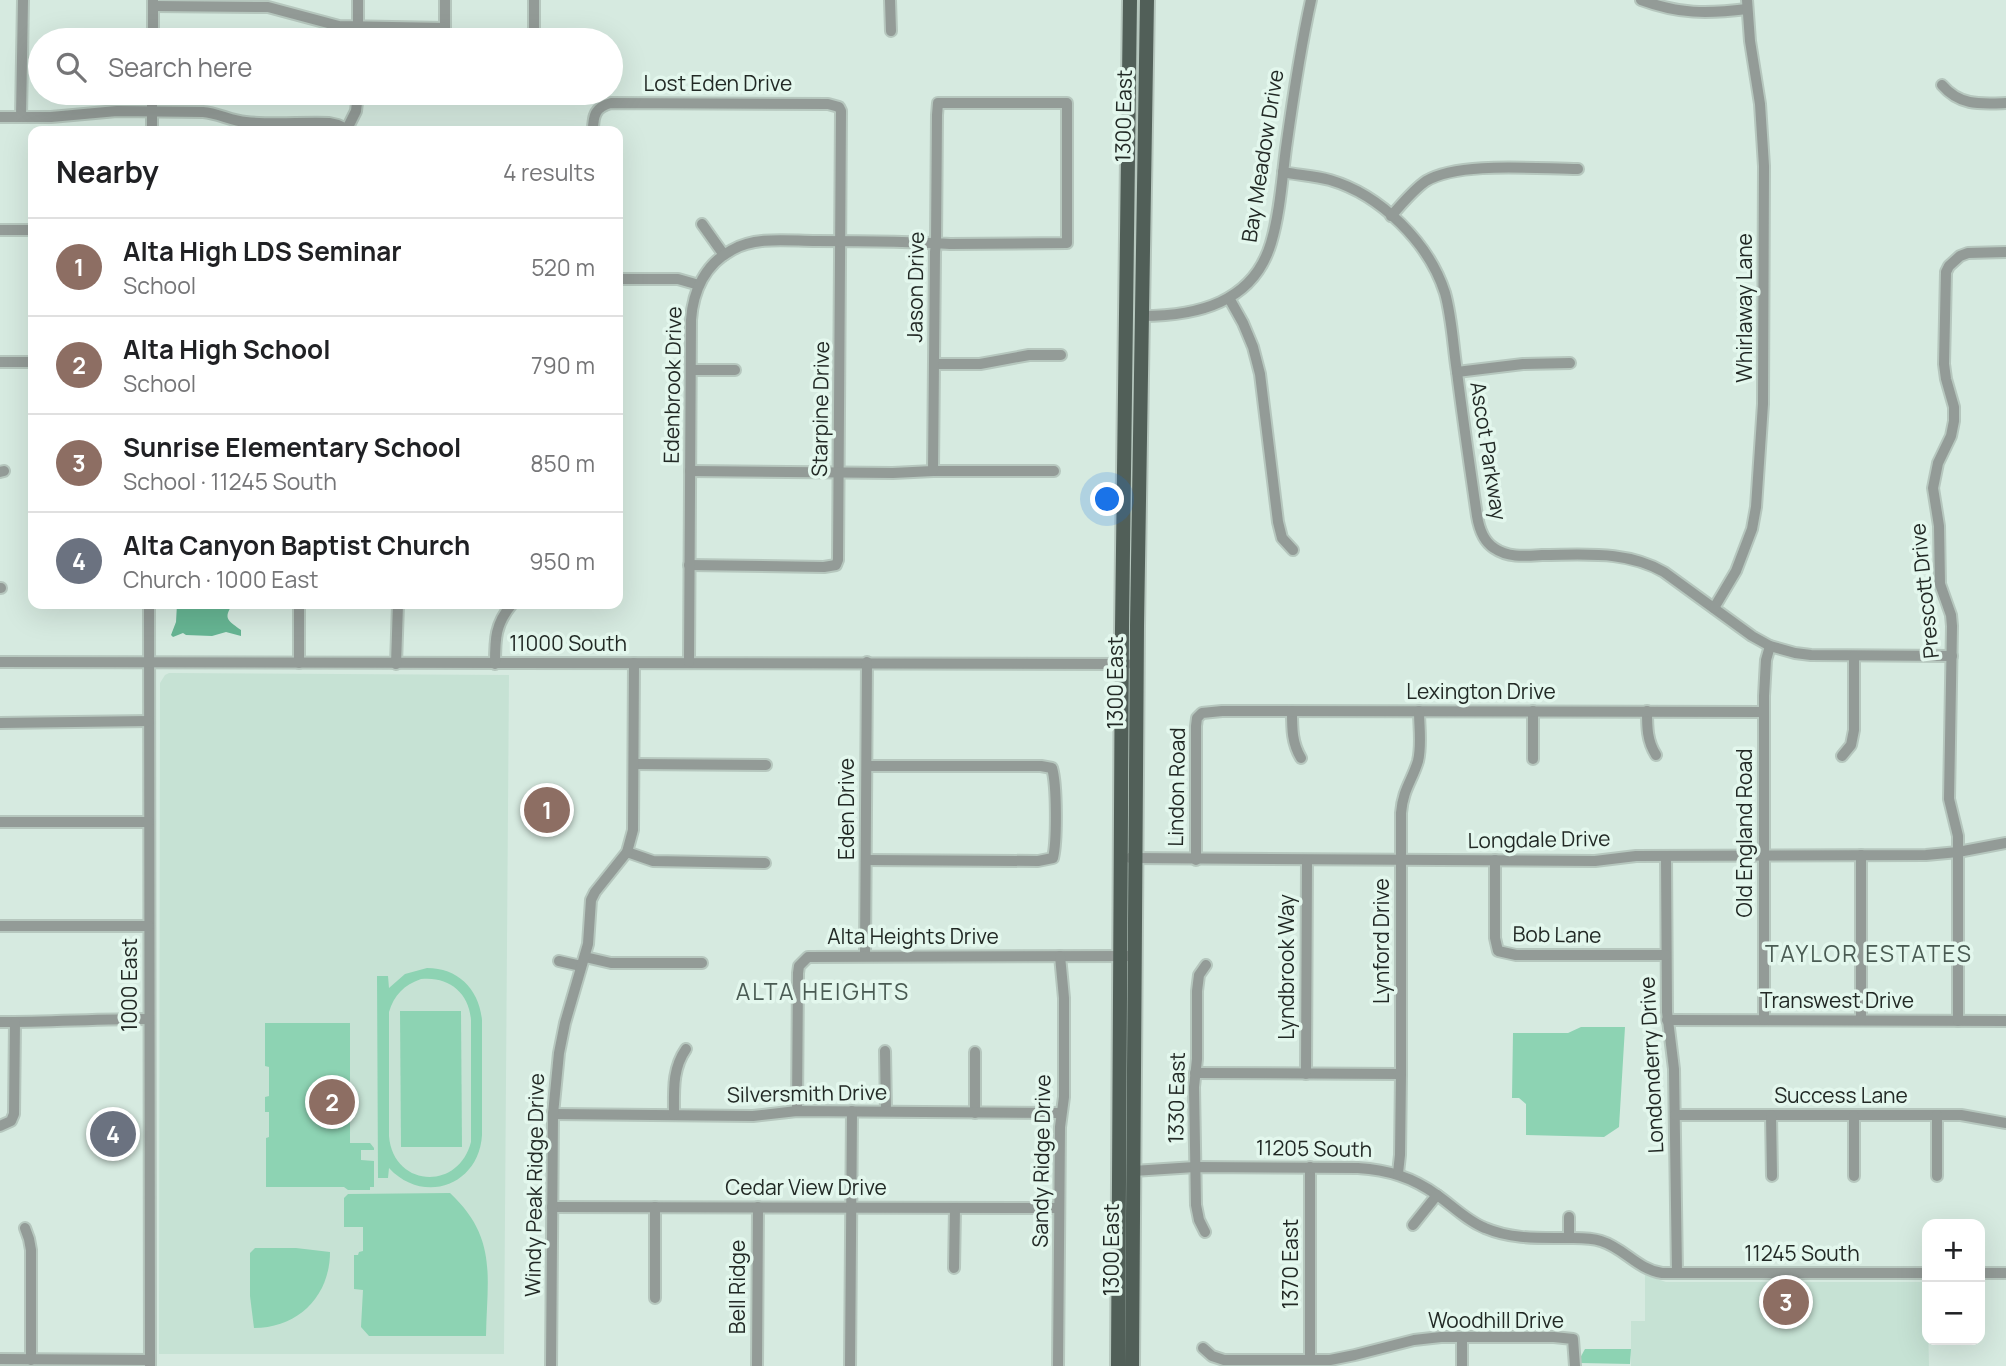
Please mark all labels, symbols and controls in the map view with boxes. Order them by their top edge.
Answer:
search box [28,28,623,105]
icon: search [52,48,90,86]
text: Search here [108,49,253,85]
street label: Bay Meadow Drive [1235,68,1289,244]
street label: Lost Eden Drive [644,69,792,97]
street label: 1300 East [1108,69,1138,163]
text: Nearby [56,151,159,192]
text: 4 results [503,156,595,188]
street label: Jason Drive [900,231,930,343]
text: Alta High LDS Seminar [123,233,402,269]
street label: Whirlaway Lane [1730,233,1758,383]
text: 1 [74,251,84,283]
text: 520 m [531,251,595,283]
text: School [123,269,196,301]
street label: Edenbrook Drive [657,306,687,464]
text: Alta High School [123,331,330,367]
street label: Starpine Drive [805,341,835,477]
text: 2 [72,349,86,381]
text: 790 m [531,349,595,381]
text: School [123,367,196,399]
street label: Ascot Parkway [1464,379,1514,522]
text: Sunrise Elementary School [123,429,461,465]
text: 3 [72,447,86,479]
text: 850 m [530,447,595,479]
text: School · 11245 South [123,465,337,497]
your location [1090,482,1124,516]
street label: Prescott Drive [1903,522,1945,660]
text: Alta Canyon Baptist Church [123,527,470,563]
text: 4 [72,545,86,577]
text: 950 m [529,545,595,577]
text: Church · 1000 East [123,563,318,595]
street label: 11000 South [509,629,627,657]
street label: 1300 East [1101,637,1129,729]
street label: Lexington Drive [1406,677,1556,705]
street label: Lindon Road [1161,727,1191,847]
street label: Old England Road [1730,748,1758,918]
street label: Eden Drive [832,758,860,860]
pin: 1 [524,784,570,836]
street label: Longdale Drive [1467,824,1611,854]
street label: Lynford Drive [1367,878,1395,1004]
street label: Lyndbrook Way [1272,894,1300,1040]
street label: Bob Lane [1512,919,1602,949]
street label: Alta Heights Drive [827,922,999,950]
district label: TAYLOR ESTATES [1765,937,1973,969]
street label: 1000 East [115,938,143,1032]
district label: ALTA HEIGHTS [736,975,910,1007]
street label: Londonderry Drive [1632,976,1670,1154]
street label: Transwest Drive [1760,986,1914,1014]
street label: 1330 East [1161,1052,1191,1144]
street label: Windy Peak Ridge Drive [518,1073,550,1297]
street label: Sandy Ridge Drive [1025,1074,1057,1248]
pin: 2 [309,1076,355,1128]
street label: Silversmith Drive [727,1078,887,1108]
street label: Success Lane [1774,1081,1908,1109]
pin: 4 [90,1108,136,1160]
street label: 11205 South [1256,1133,1372,1163]
street label: Cedar View Drive [725,1173,887,1201]
street label: 1300 East [1097,1204,1125,1296]
street label: 1370 East [1276,1219,1304,1309]
map controls [1922,1219,1985,1345]
button: + [1922,1219,1985,1282]
street label: 11245 South [1744,1239,1860,1267]
street label: Bell Ridge [723,1240,751,1334]
pin: 3 [1763,1276,1809,1328]
button: − [1922,1282,1985,1345]
street label: Woodhill Drive [1428,1306,1564,1334]

